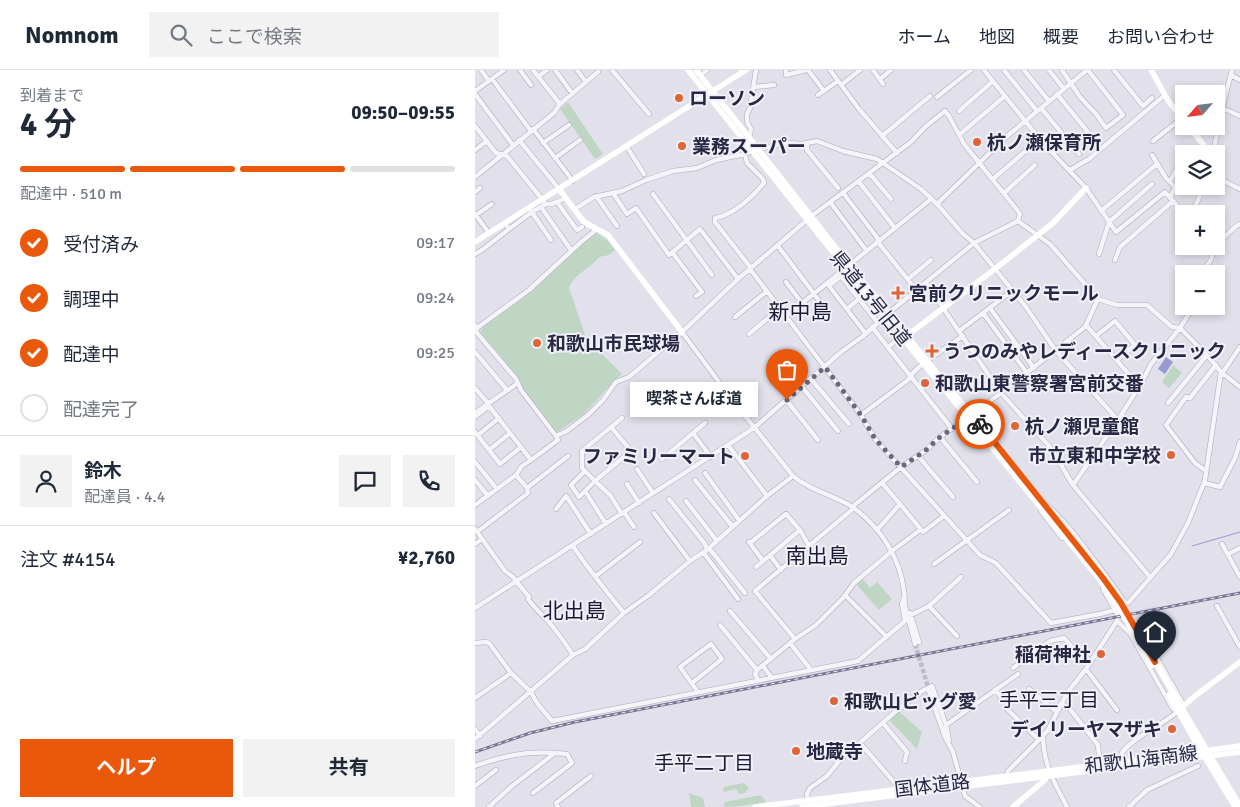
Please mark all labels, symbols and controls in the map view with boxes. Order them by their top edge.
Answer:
search box [149,12,499,57]
text: Nomnom [25,20,119,50]
icon: search [167,21,195,49]
text: ここで検索 [207,25,302,49]
text: ホーム [898,26,951,48]
text: 地図 [979,26,1015,48]
text: 概要 [1043,26,1079,48]
text: お問い合わせ [1107,26,1215,48]
north arrow [1175,85,1225,135]
map controls [1175,85,1225,315]
text: 到着まで [20,86,84,106]
place label: ローソン [689,87,765,111]
marker: ローソン [673,92,685,104]
text: 09:50–09:55 [351,101,455,125]
text: 4 分 [20,105,76,144]
place label: 杭ノ瀬保育所 [987,131,1101,155]
place label: 業務スーパー [692,135,806,159]
marker: 杭ノ瀬保育所 [971,136,983,148]
marker: 業務スーパー [676,140,688,152]
button: layers [1175,145,1225,195]
text: 配達中 · 510 m [20,184,122,204]
button: + [1175,205,1225,255]
icon: check [20,229,48,257]
text: 受付済み [63,233,139,257]
text: 09:17 [416,233,455,253]
street label: 県道13号旧道 [825,246,916,351]
button: − [1175,265,1225,315]
place label: 宮前クリニックモール [909,282,1099,306]
icon: check [20,284,48,312]
marker: 宮前クリニックモール [891,286,905,300]
text: 調理中 [63,288,120,312]
text: 09:24 [416,288,455,308]
district label: 新中島 [769,299,832,325]
place label: 和歌山市民球場 [547,332,680,356]
marker: 和歌山市民球場 [531,337,543,349]
icon: check [20,339,48,367]
place label: うつのみやレディースクリニック [943,340,1226,364]
text: 配達中 [63,343,120,367]
text: 09:25 [416,343,455,363]
marker: うつのみやレディースクリニック [925,344,939,358]
pin [766,349,808,400]
icon: bag [773,356,801,384]
place label: 和歌山東警察署宮前交番 [935,372,1144,396]
marker: 和歌山東警察署宮前交番 [919,377,931,389]
callout: 喫茶さんぽ道 [629,382,757,418]
text: 喫茶さんぽ道 [646,389,742,409]
text: 配達完了 [63,398,139,422]
courier [955,399,1005,449]
icon: bike [966,410,994,438]
place label: 杭ノ瀬児童館 [1025,415,1139,439]
marker: 杭ノ瀬児童館 [1009,420,1021,432]
place label: 市立東和中学校 [1028,444,1161,468]
place label: ファミリーマート [583,445,735,469]
marker: 市立東和中学校 [1165,449,1177,461]
marker: ファミリーマート [739,450,751,462]
button: person [20,455,72,507]
button: chat [339,455,391,507]
button: phone [403,455,455,507]
text: 鈴木 [84,459,122,483]
text: 配達員 · 4.4 [84,487,165,507]
district label: 南出島 [786,543,849,569]
text: ¥2,760 [398,546,455,570]
text: 注文 #4154 [20,548,115,572]
district label: 北出島 [543,598,606,624]
pin [1134,611,1176,662]
icon: home [1141,618,1169,646]
place label: 稲荷神社 [1015,643,1091,667]
marker: 稲荷神社 [1095,648,1107,660]
district label: 手平三丁目 [999,688,1099,713]
place label: 和歌山ビッグ愛 [844,690,977,714]
marker: 和歌山ビッグ愛 [828,695,840,707]
place label: デイリーヤマザキ [1010,718,1162,742]
marker: デイリーヤマザキ [1166,723,1178,735]
button: ヘルプ [20,739,233,797]
button: 共有 [243,739,455,797]
place label: 地蔵寺 [806,740,863,764]
street label: 和歌山海南線 [1083,741,1199,779]
marker: 地蔵寺 [790,745,802,757]
district label: 手平二丁目 [654,751,754,776]
street label: 国体道路 [893,769,971,803]

